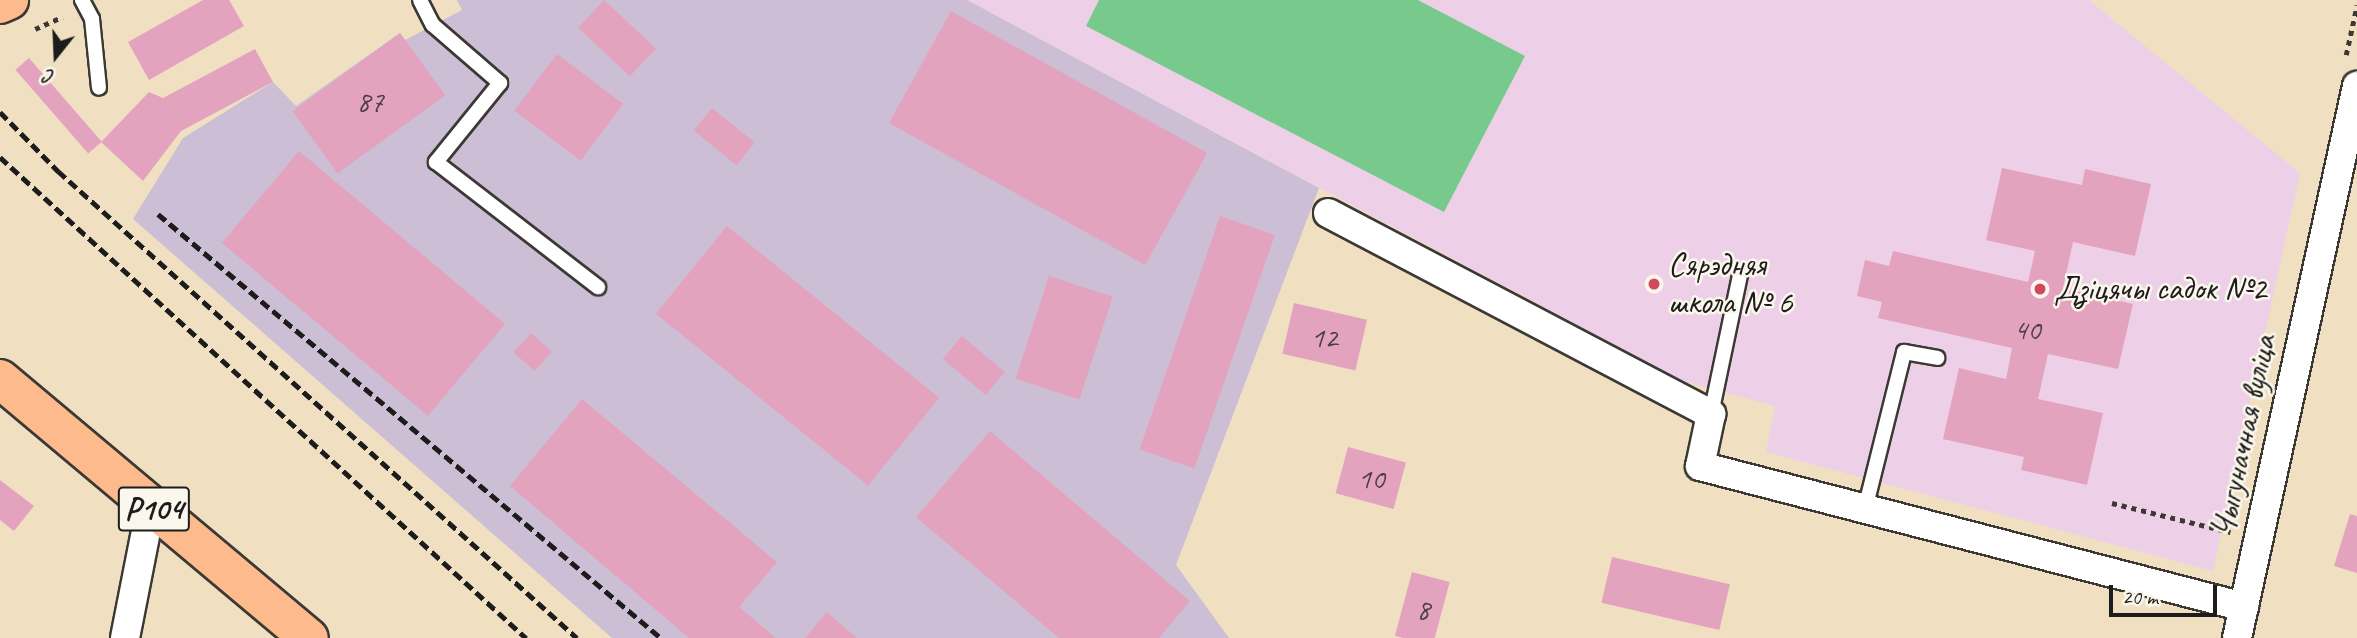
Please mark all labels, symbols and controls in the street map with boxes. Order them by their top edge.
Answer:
north arrow [21,21,91,91]
text: С [41,63,58,89]
house number: 87 [357,83,383,119]
place label: Сярэдняя школа № 6 [1668,245,1792,323]
place label: Дзіцячы садок №2 [2054,269,2266,309]
marker: Сярэдняя школа № 6 [1646,276,1662,292]
marker: Дзіцячы садок №2 [2032,281,2048,297]
house number: 40 [2014,311,2040,347]
house number: 12 [1311,319,1337,355]
street label: Чыгуначная вуліца [2203,332,2285,540]
house number: 10 [1358,460,1384,496]
road number: Р104 [117,480,191,538]
scale bar [2112,572,2220,616]
text: 20 m [2122,584,2158,610]
house number: 8 [1416,591,1430,627]

